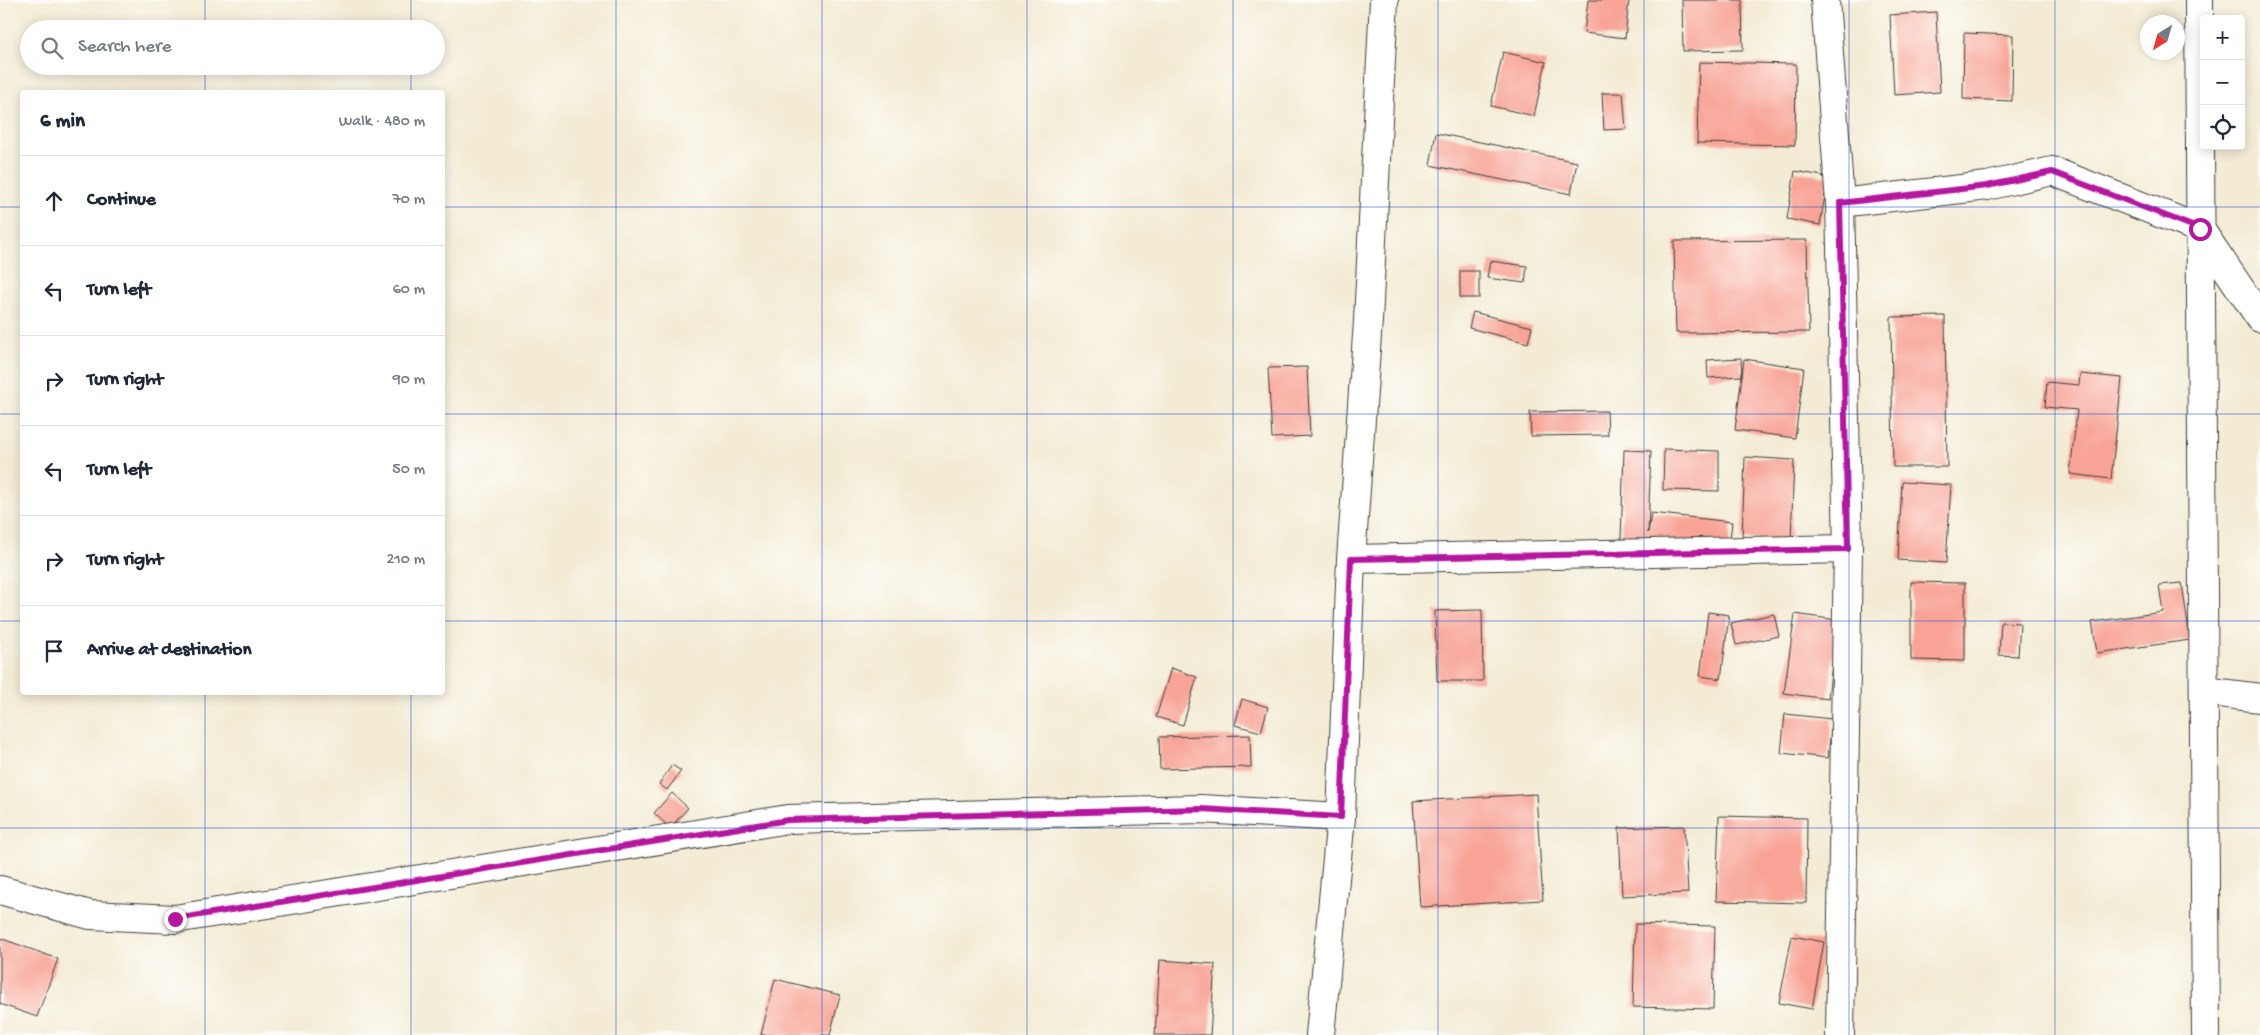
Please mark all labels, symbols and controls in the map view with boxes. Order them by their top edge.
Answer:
north arrow [2140,15,2185,60]
map controls [2200,15,2245,150]
button: + [2200,15,2245,60]
search box [20,20,445,75]
icon: search [38,34,66,62]
text: Search here [78,36,172,59]
button: − [2200,60,2245,105]
button: locate [2200,105,2245,150]
text: 6 min [40,110,85,135]
text: Walk · 480 m [339,113,425,132]
icon: ahead [40,187,68,215]
text: Continue [87,189,156,212]
text: 70 m [392,191,425,210]
route start [2189,218,2212,241]
icon: left [40,277,68,305]
text: Turn left [87,279,151,302]
text: 60 m [393,281,425,300]
icon: right [40,367,68,395]
text: Turn right [87,369,163,392]
text: 90 m [393,371,425,390]
icon: left [40,457,68,485]
text: Turn left [87,459,151,482]
text: 50 m [392,461,425,480]
icon: right [40,547,68,575]
text: Turn right [87,549,163,572]
text: 210 m [386,551,425,570]
icon: arrive [40,637,68,665]
text: Arrive at destination [87,639,251,662]
route end [164,908,187,931]

